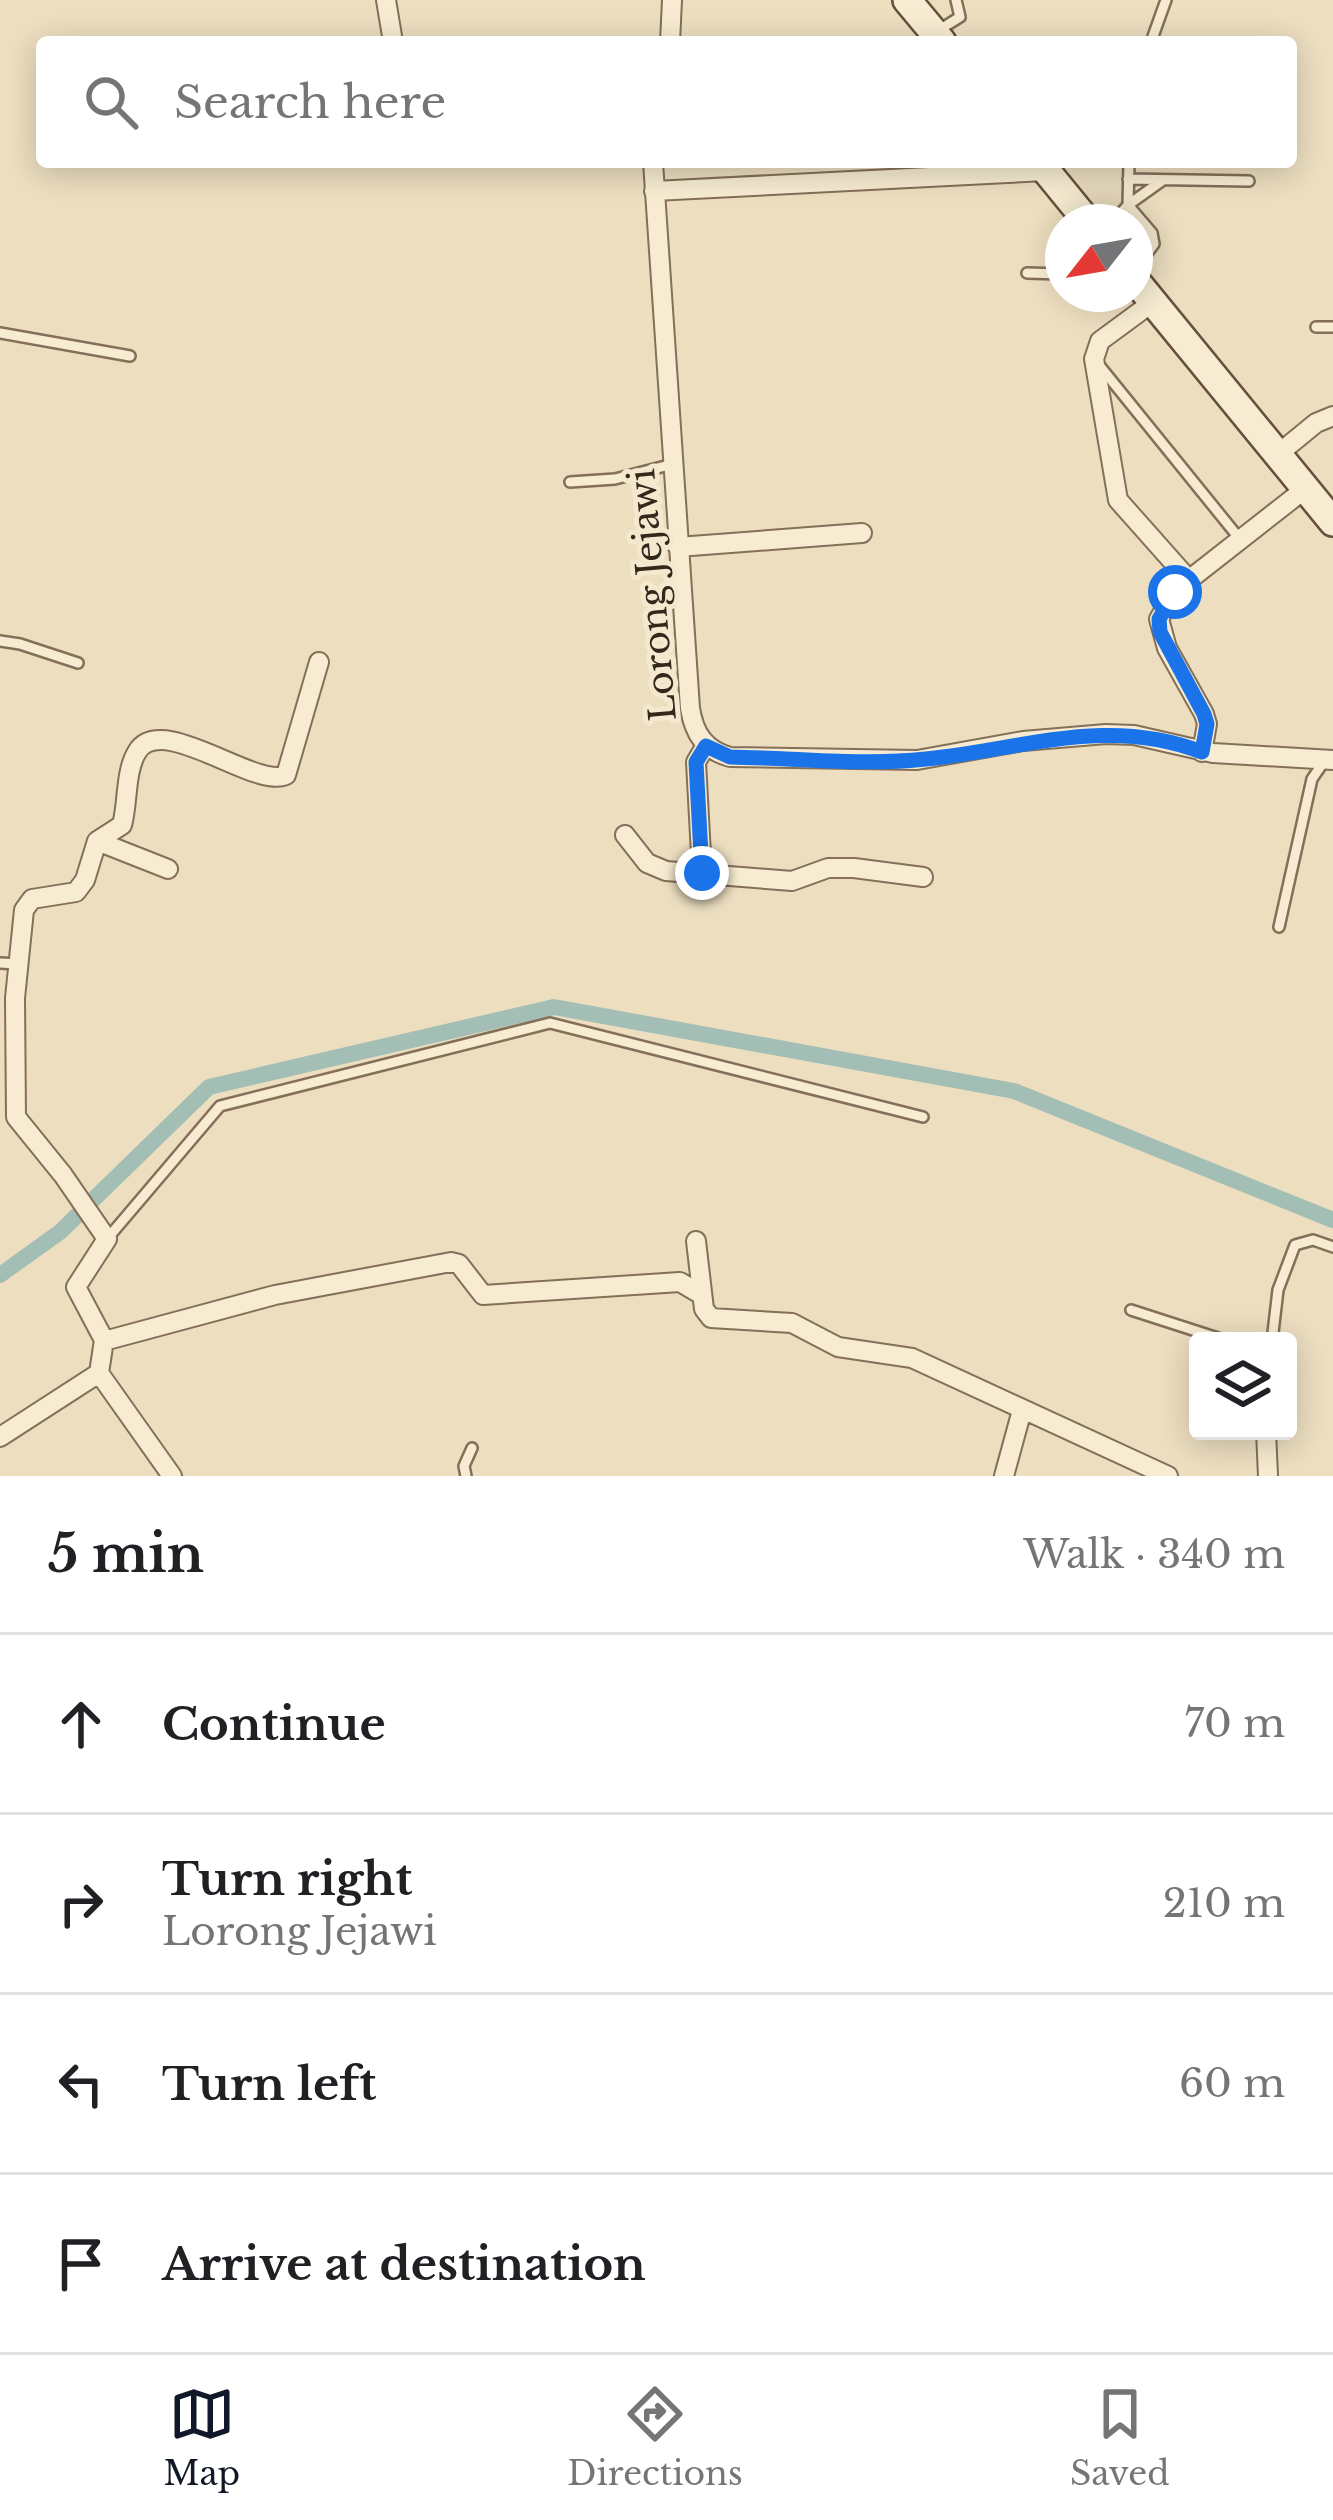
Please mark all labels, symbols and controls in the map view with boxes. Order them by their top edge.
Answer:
search box [36,36,1297,168]
icon: search [78,69,144,135]
text: Search here [174,74,446,130]
north arrow [1045,204,1153,312]
street label: Lorong Jejawi [619,467,686,723]
route start [1148,565,1202,619]
route end [675,846,729,900]
map controls [1189,1332,1297,1440]
button: layers [1189,1332,1297,1440]
text: 5 min [48,1523,204,1586]
text: Walk · 340 m [1024,1530,1285,1579]
icon: ahead [48,1691,114,1757]
text: Continue [162,1696,386,1752]
text: 70 m [1185,1699,1285,1748]
text: Turn right [162,1851,412,1907]
icon: right [48,1871,114,1937]
text: 210 m [1163,1879,1285,1928]
text: Lorong Jejawi [162,1907,436,1956]
icon: left [48,2051,114,2117]
text: Turn left [162,2056,376,2112]
text: 60 m [1179,2059,1285,2108]
icon: arrive [48,2231,114,2297]
text: Arrive at destination [162,2236,646,2292]
tab: Map [164,2381,240,2494]
tab: Directions [567,2381,743,2494]
tab: Saved [1070,2381,1169,2494]

